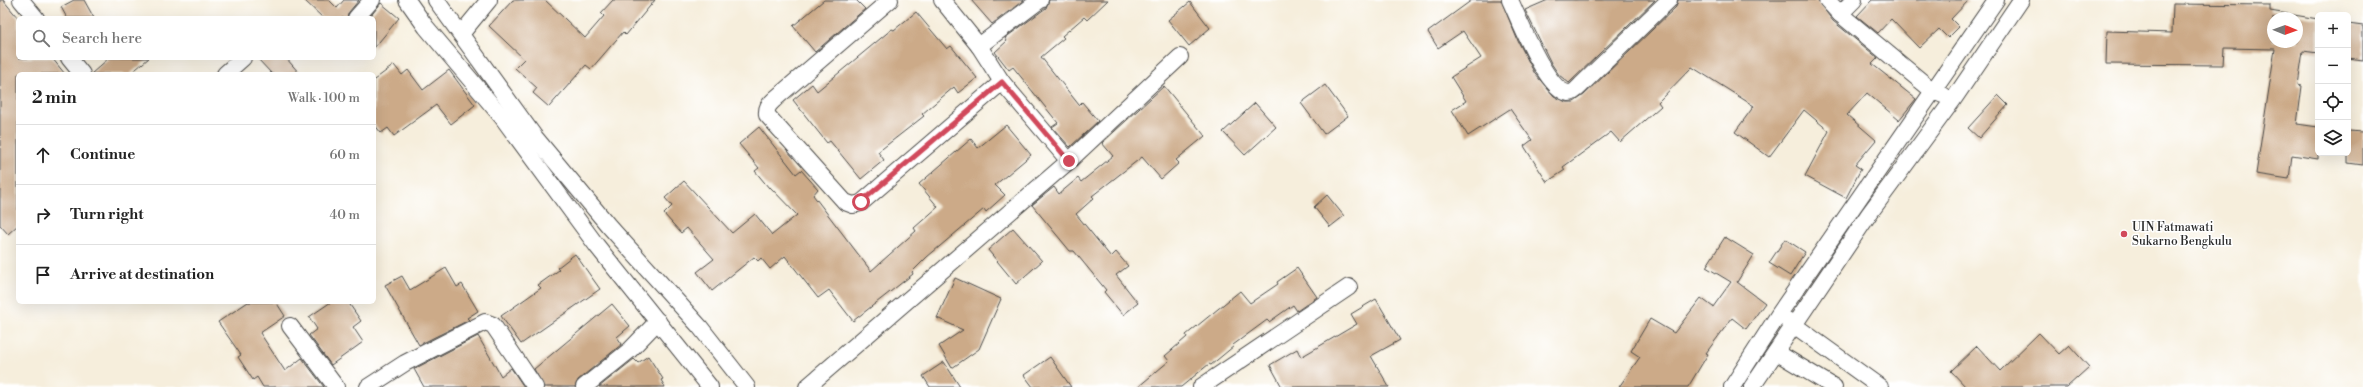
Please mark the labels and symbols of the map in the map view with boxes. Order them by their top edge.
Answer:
north arrow [2267,12,2303,48]
route end [1060,152,1078,170]
route start [852,193,870,211]
place label: UIN Fatmawati Sukarno Bengkulu [2132,220,2232,249]
marker: UIN Fatmawati Sukarno Bengkulu [2119,229,2129,239]

